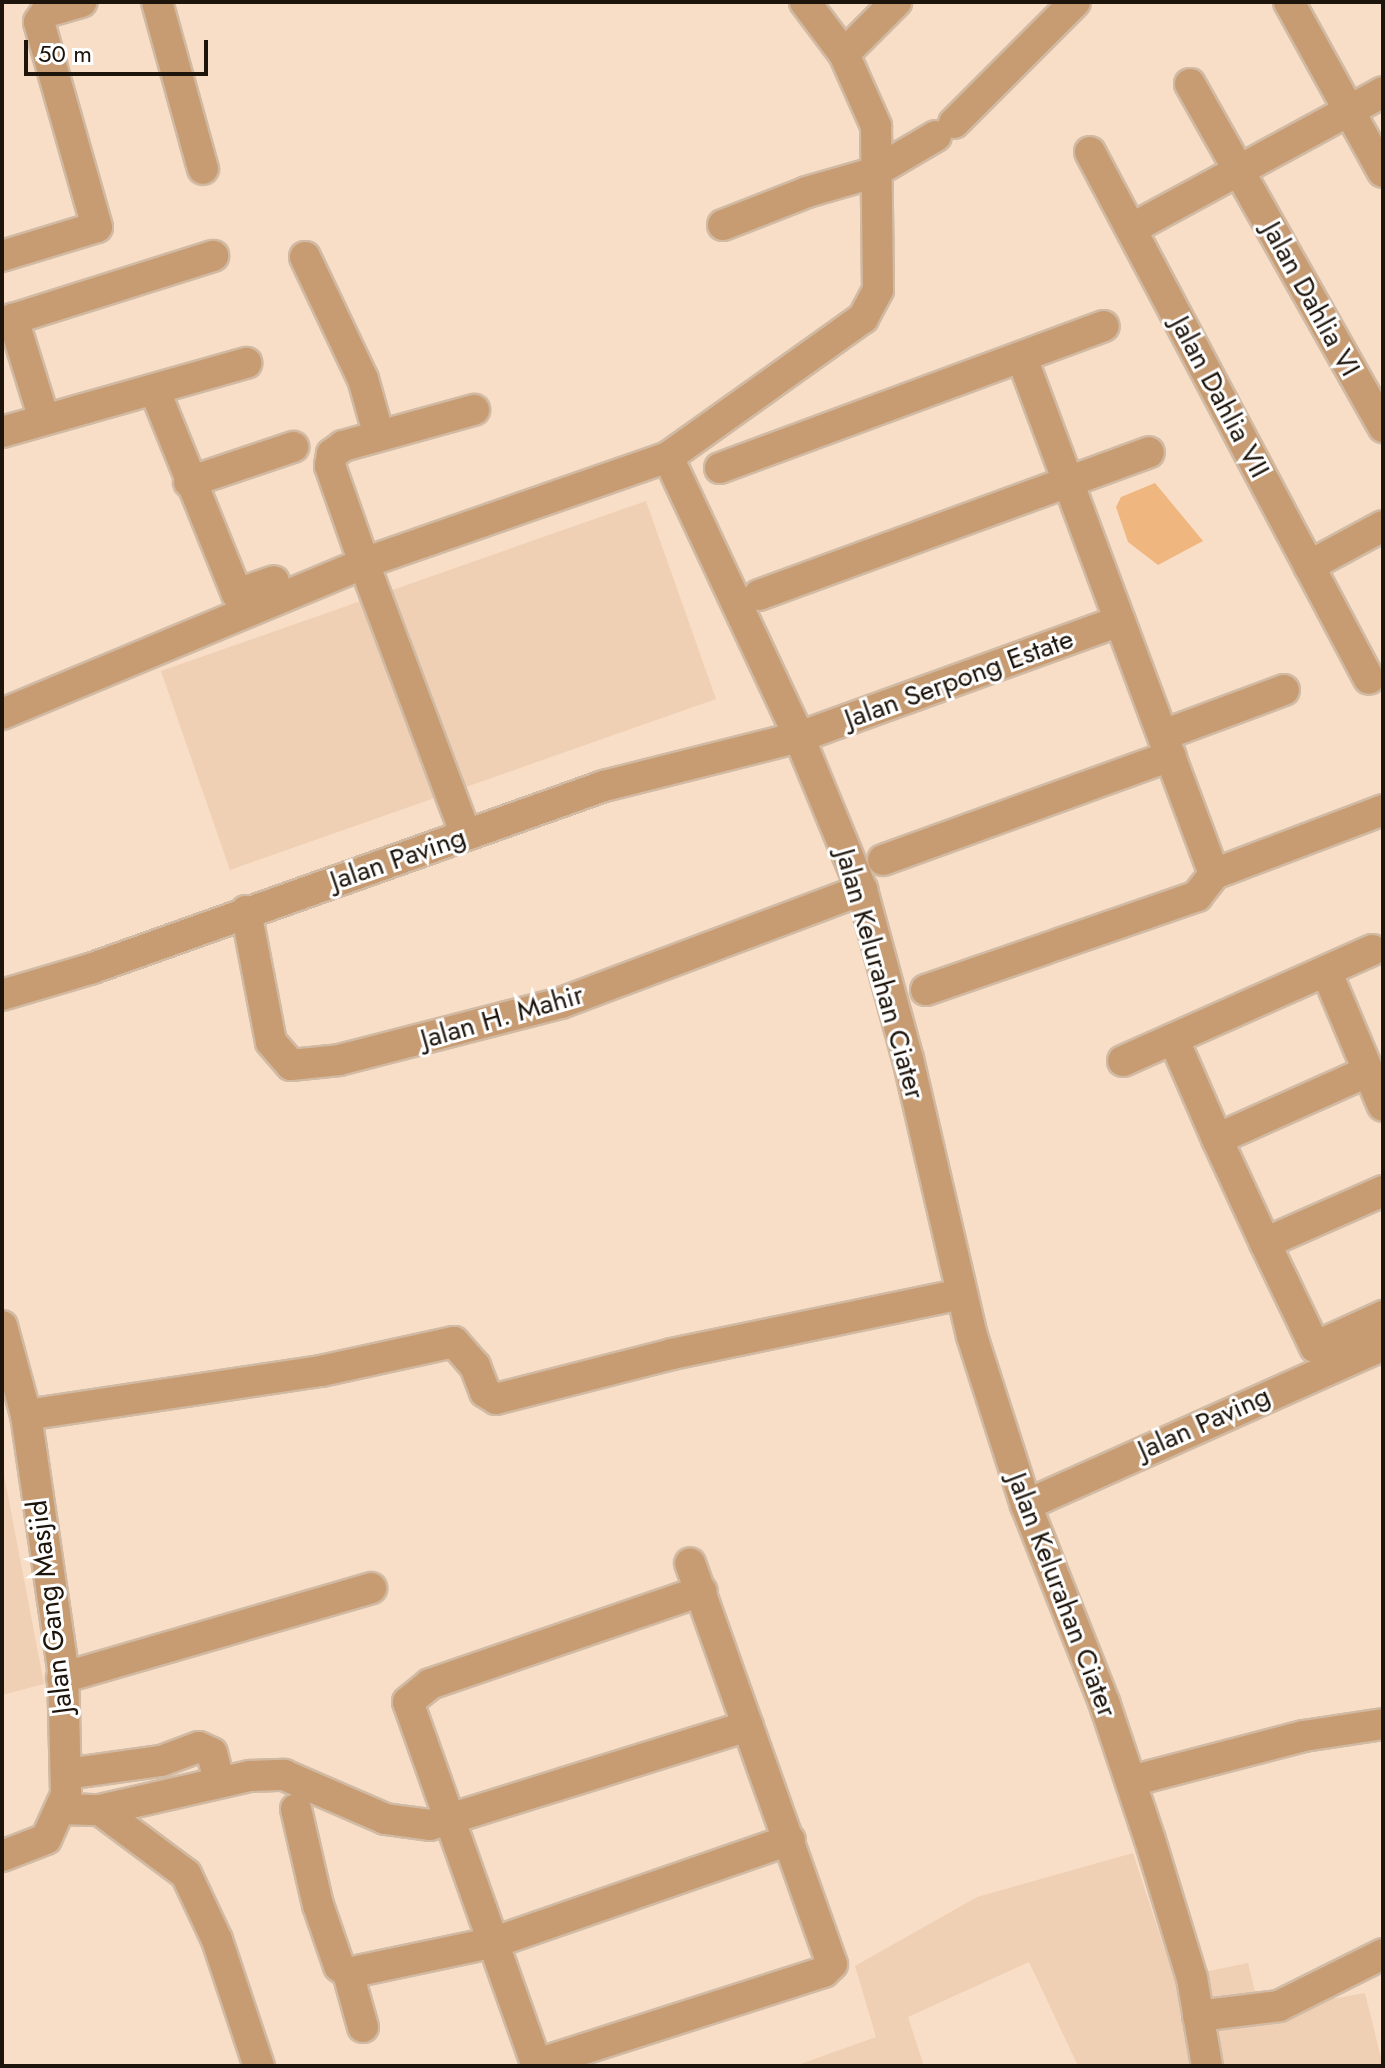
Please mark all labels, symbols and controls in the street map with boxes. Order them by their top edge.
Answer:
scale bar [28,24,212,74]
text: 50 m [38,36,92,71]
street label: Jalan Dahlia VI [1255,216,1367,382]
street label: Jalan Dahlia VII [1163,310,1277,484]
street label: Jalan Serpong Estate [840,622,1078,736]
street label: Jalan Paving [326,820,470,898]
street label: Jalan Kelurahan Ciater [828,845,932,1103]
street label: Jalan H. Mahir [417,978,587,1056]
street label: Jalan Paving [1133,1379,1275,1467]
street label: Jalan Kelurahan Ciater [1000,1468,1124,1722]
street label: Jalan Gang Masjid [20,1498,80,1716]

